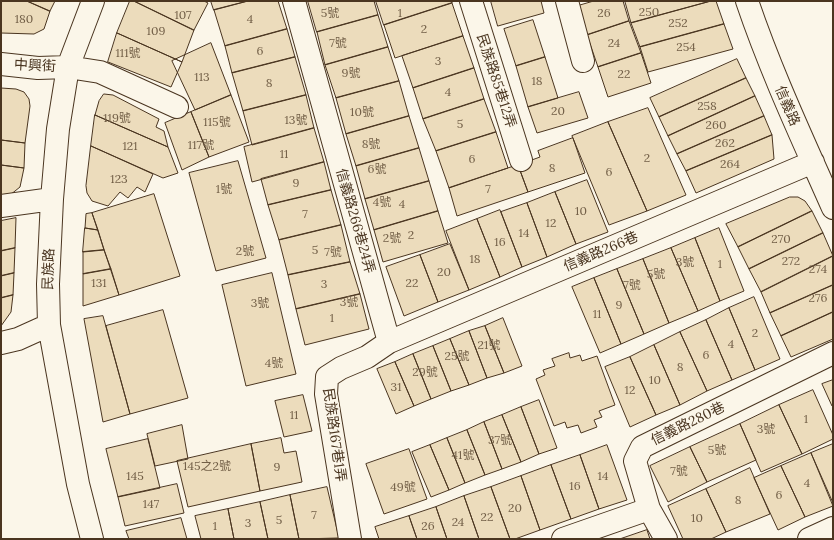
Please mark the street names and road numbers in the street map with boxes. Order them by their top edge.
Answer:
street label: 民族路85巷12弄 [473,32,519,130]
street label: 中興街 [14,57,56,75]
street label: 信義路 [771,83,803,129]
street label: 信義路266巷24弄 [332,167,378,275]
street label: 信義路266巷 [561,229,641,275]
street label: 民族路 [40,248,58,290]
street label: 民族路167巷1弄 [319,387,349,483]
street label: 信義路280巷 [648,399,728,449]

